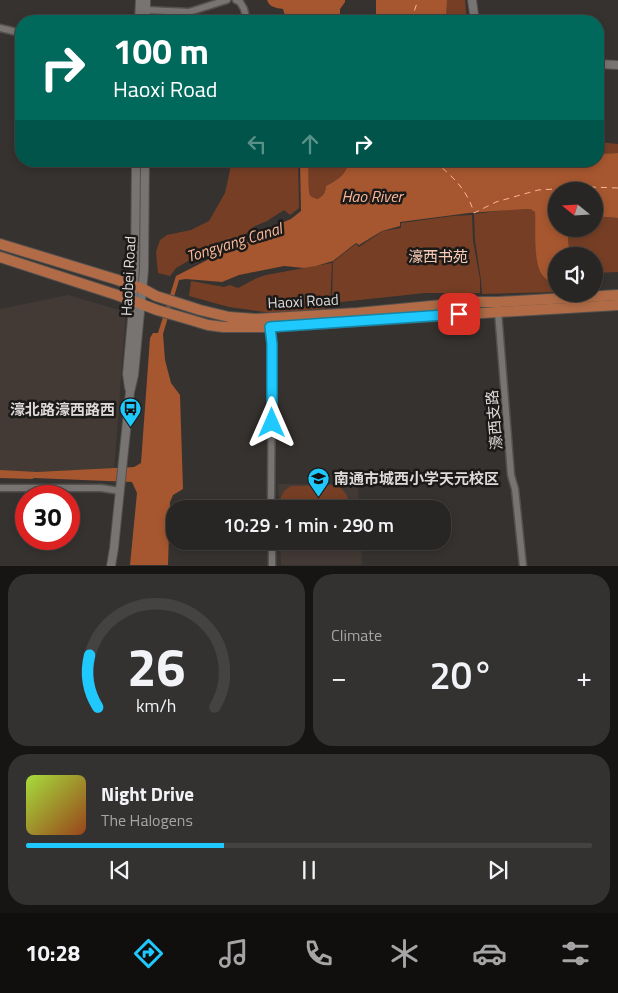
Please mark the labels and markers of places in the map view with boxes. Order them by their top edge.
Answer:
pin [438,293,480,335]
bus stop icon: 濠北路濠西路西 [119,397,143,428]
place label: 濠北路濠西路西 [10,398,115,421]
school or university icon: 南通市城西小学天元校区 [306,466,330,497]
place label: 南通市城西小学天元校区 [334,467,499,490]

